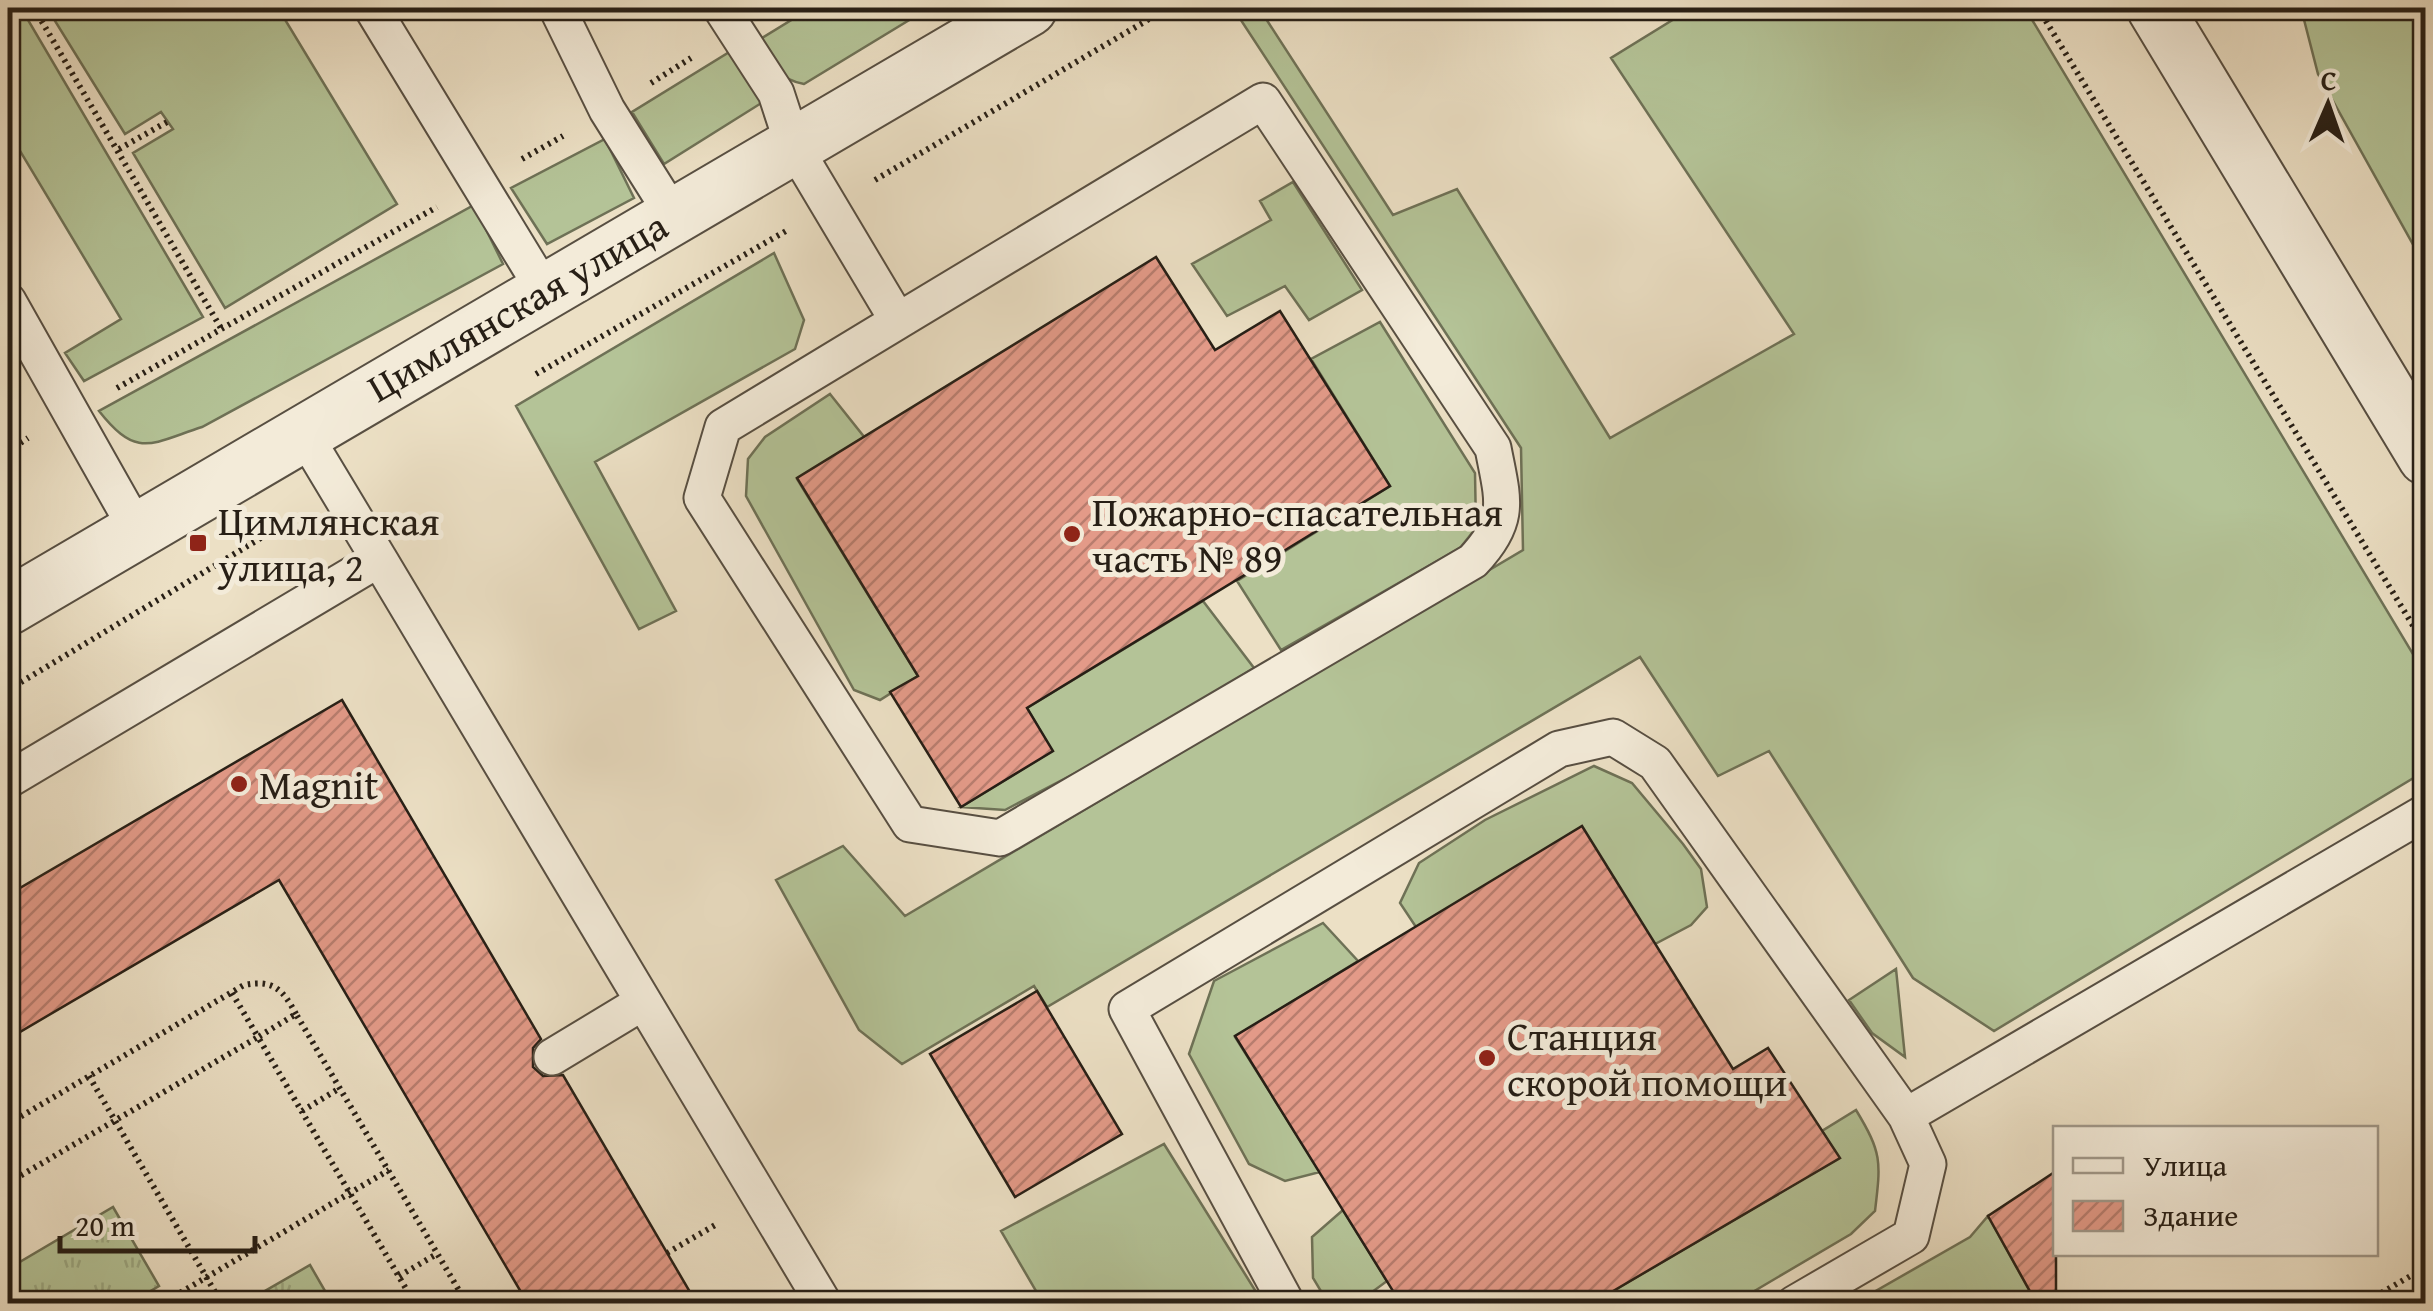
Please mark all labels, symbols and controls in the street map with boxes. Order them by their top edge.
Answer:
north arrow [2278,55,2378,155]
text: С [2320,59,2338,100]
street label: Цимлянская улица [356,196,678,416]
place label: Пожарно-спасательная часть № 89 [1092,482,1503,587]
place label: Цимлянская улица, 2 [217,491,440,596]
marker: Пожарно-спасательная часть № 89 [1061,523,1083,545]
marker: Цимлянская улица, 2 [187,532,209,554]
place label: Magnit [259,755,378,814]
marker: Magnit [228,773,250,795]
place label: Станция скорой помощи [1507,1006,1787,1111]
marker: Станция скорой помощи [1476,1047,1498,1069]
legend [2053,1126,2378,1256]
text: Улица [2143,1143,2228,1187]
scale bar [60,1191,255,1253]
text: Здание [2143,1193,2238,1237]
text: 20 m [75,1203,135,1247]

